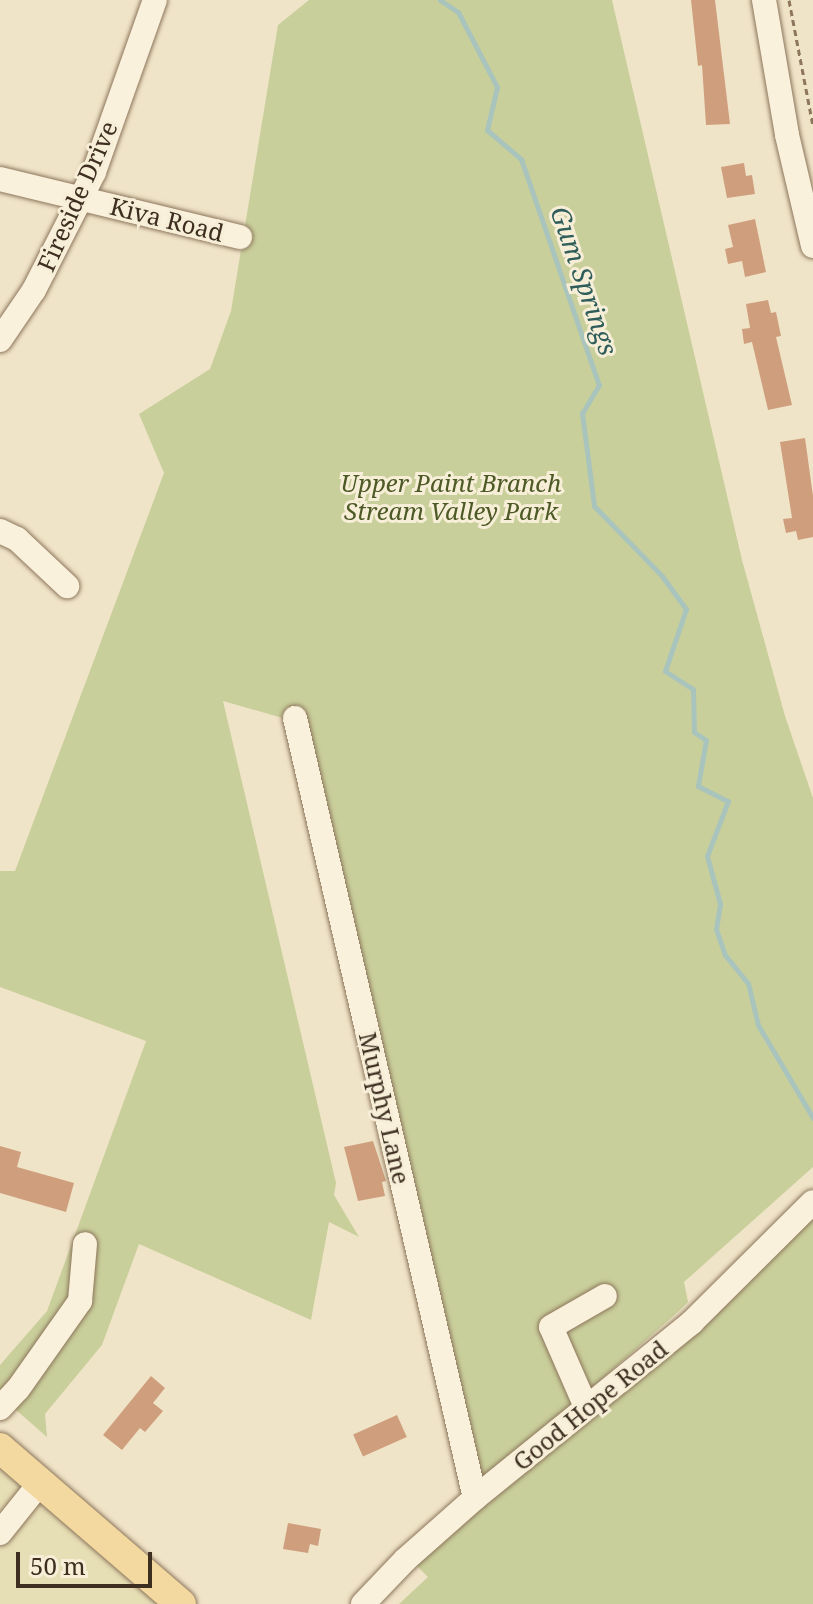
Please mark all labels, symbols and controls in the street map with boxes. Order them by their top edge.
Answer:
street label: Fireside Drive [31,116,123,276]
street label: Kiva Road [107,191,227,247]
water label: Gum Springs [544,202,624,360]
park label: Upper Paint Branch Stream Valley Park [341,469,561,525]
street label: Murphy Lane [354,1029,416,1187]
street label: Good Hope Road [507,1334,673,1476]
scale bar [20,1536,156,1586]
text: 50 m [30,1549,86,1582]

